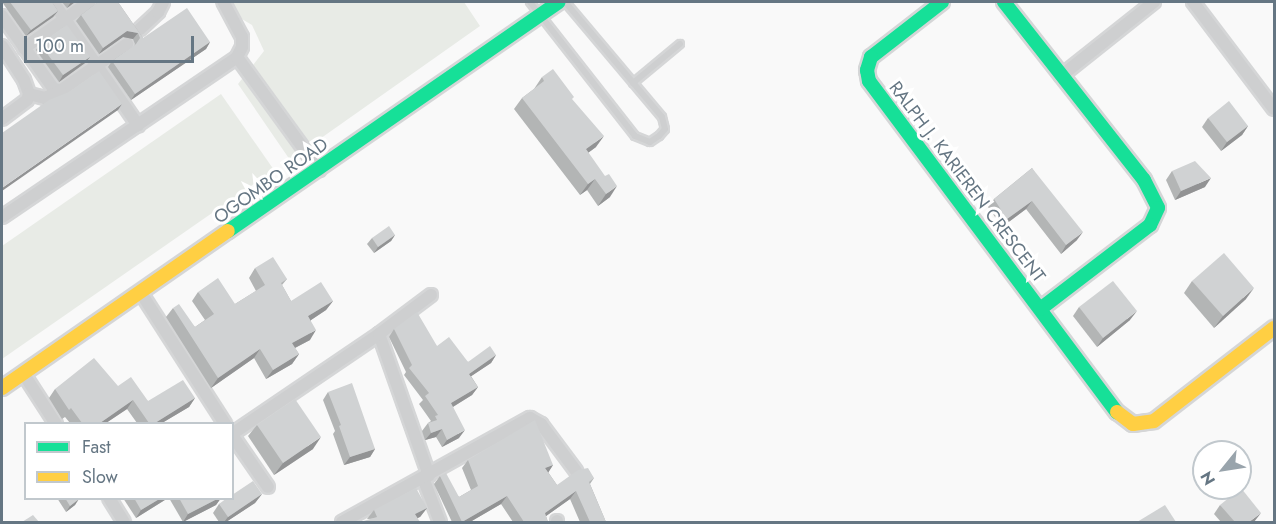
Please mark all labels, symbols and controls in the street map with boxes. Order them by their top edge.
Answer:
scale bar [27,24,196,62]
text: 100 m [35,33,84,59]
street label: RALPH J. KARIEREN CRESCENT [884,77,1050,287]
street label: OGOMBO ROAD [210,134,332,228]
legend [24,422,234,500]
text: Fast [82,434,111,460]
north arrow [1192,440,1252,500]
text: Slow [82,464,118,490]
text: N [1195,467,1221,490]

